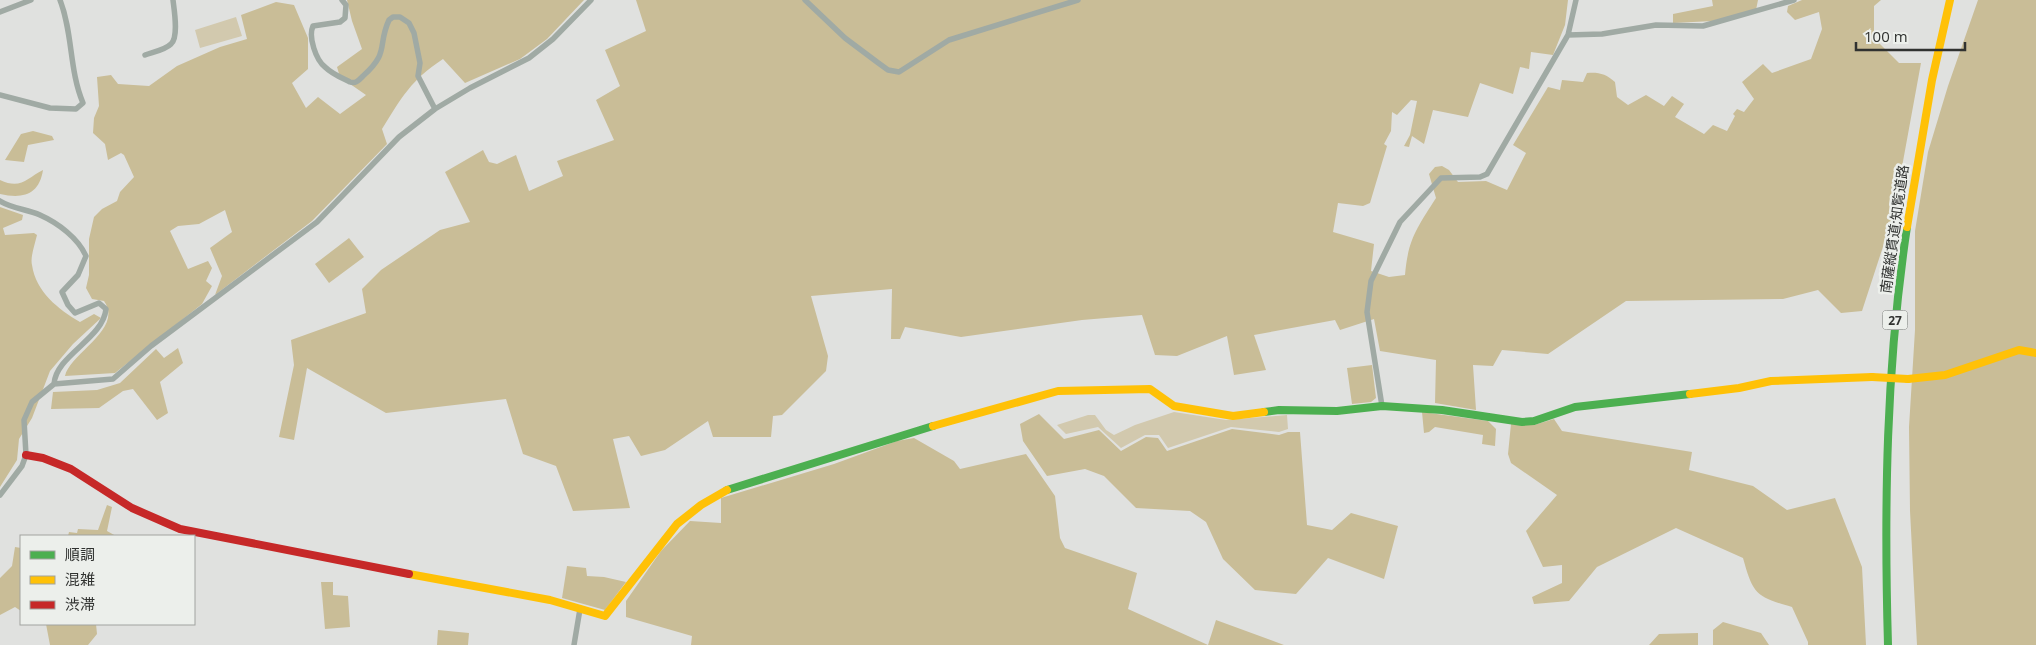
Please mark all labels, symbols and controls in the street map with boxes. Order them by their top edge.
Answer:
scale bar [1856,20,1965,52]
text: 100 m [1864,26,1908,46]
street label: 南薩縦貫道;知覧道路 [1876,163,1912,295]
road number: 27 [1882,310,1908,330]
legend [20,535,195,625]
text: 順調 [65,544,95,564]
text: 混雑 [65,569,95,589]
text: 渋滞 [65,594,95,614]

